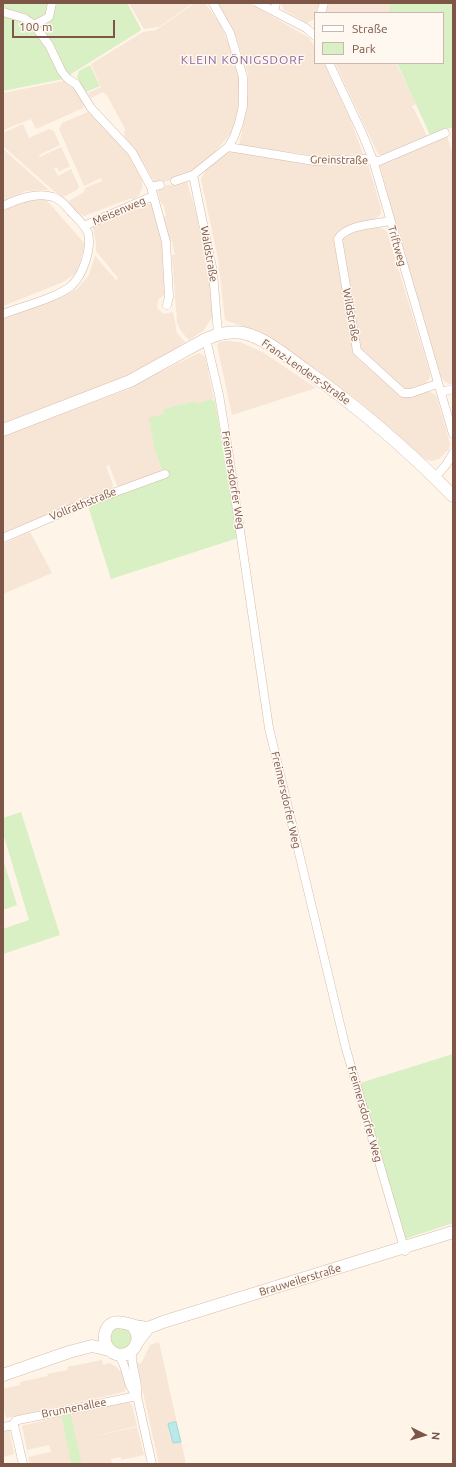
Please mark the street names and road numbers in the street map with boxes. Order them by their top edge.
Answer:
street label: Greinstraße [310,153,368,167]
street label: Meisenweg [90,194,148,228]
street label: Triftweg [385,224,409,268]
street label: Waldstraße [198,225,220,283]
street label: Wildstraße [340,287,362,343]
street label: Franz-Lenders-Straße [259,336,353,408]
street label: Freimersdorfer Weg [219,430,247,530]
street label: Vollrathstraße [48,485,118,523]
street label: Freimersdorfer Weg [268,750,304,850]
street label: Freimersdorfer Weg [345,1064,385,1164]
street label: Brauweilerstraße [257,1261,343,1299]
street label: Brunnenallee [40,1395,108,1421]

